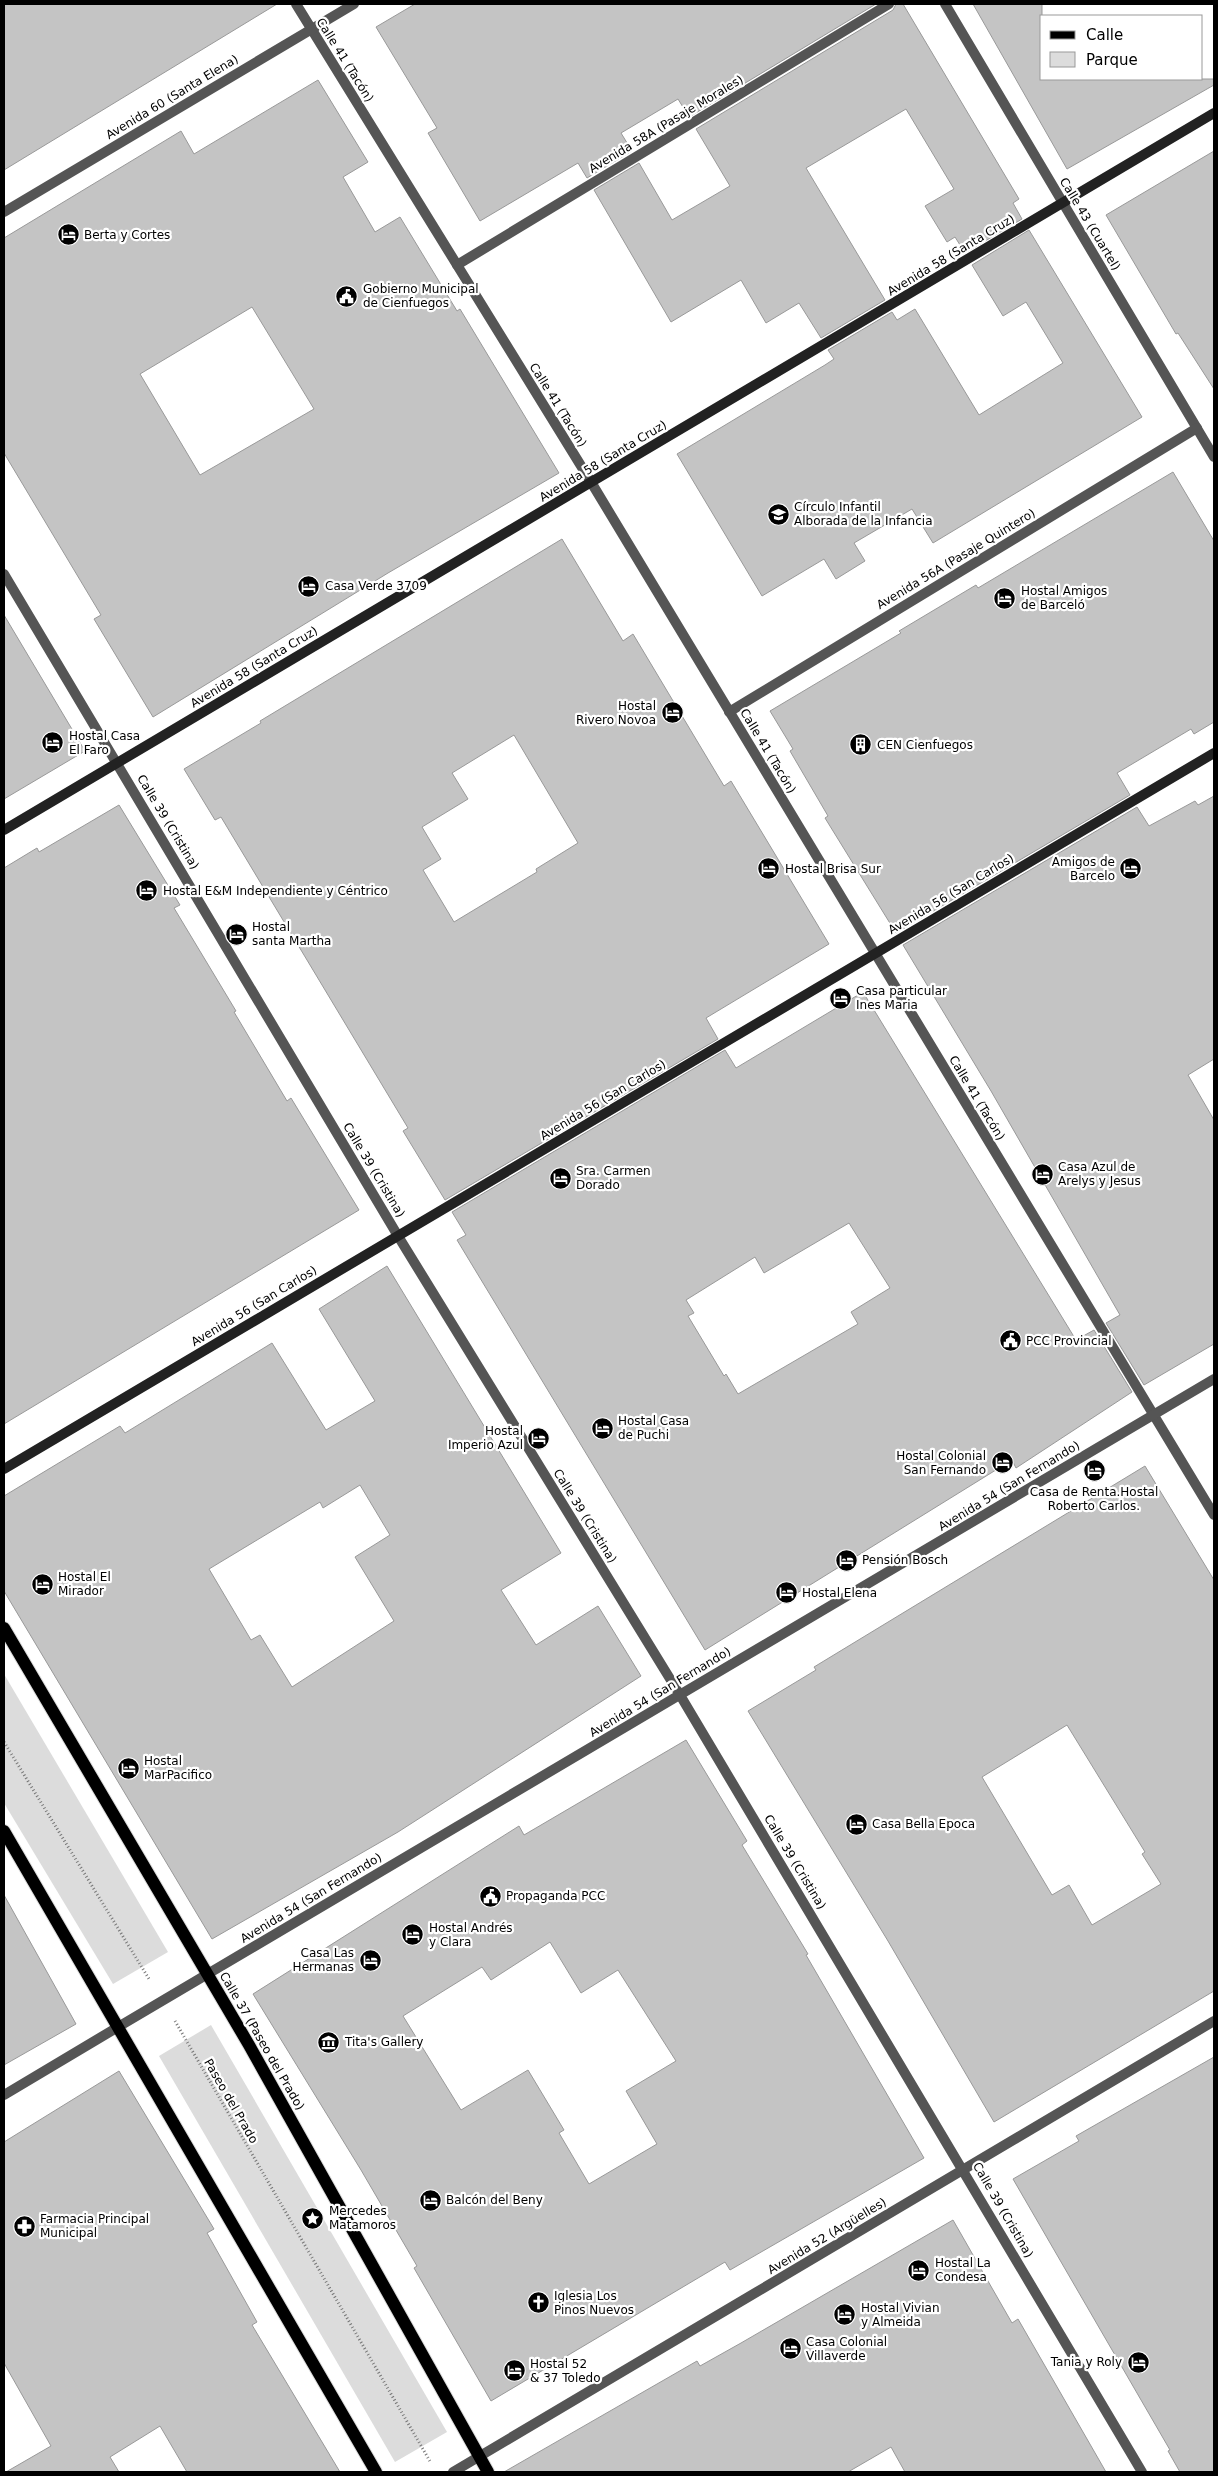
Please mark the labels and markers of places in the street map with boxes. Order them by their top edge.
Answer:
hotel icon: Berta y Cortes [56,223,80,247]
place label: Berta y Cortes [84,228,170,242]
place label: Gobierno Municipal de Cienfuegos [363,282,479,310]
public building icon: Gobierno Municipal de Cienfuegos [335,284,359,308]
place label: Círculo Infantil Alborada de la Infancia [794,500,933,528]
school or university icon: Círculo Infantil Alborada de la Infancia [766,502,790,526]
hotel icon: Casa Verde 3709 [297,574,321,598]
place label: Casa Verde 3709 [325,579,427,593]
place label: Hostal Amigos de Barceló [1021,584,1107,612]
hotel icon: Hostal Amigos de Barceló [993,586,1017,610]
place label: Hostal Rivero Novoa [576,699,656,727]
hotel icon: Hostal Rivero Novoa [660,701,684,725]
place label: Hostal Casa El Faro [69,729,140,757]
hotel icon: Hostal Casa El Faro [41,731,65,755]
building icon: CEN Cienfuegos [849,733,873,757]
place label: CEN Cienfuegos [877,738,973,752]
place label: Amigos de Barcelo [1052,855,1115,883]
hotel icon: Hostal Brisa Sur [757,857,781,881]
hotel icon: Amigos de Barcelo [1119,857,1143,881]
place label: Hostal Brisa Sur [785,862,881,876]
hotel icon: Hostal E&M Independiente y Céntrico [135,879,159,903]
place label: Hostal E&M Independiente y Céntrico [163,884,388,898]
place label: Hostal santa Martha [252,920,331,948]
hotel icon: Hostal santa Martha [224,922,248,946]
place label: Casa particular Ines Maria [856,984,947,1012]
hotel icon: Casa particular Ines Maria [828,986,852,1010]
place label: Casa Azul de Arelys y Jesus [1058,1160,1141,1188]
hotel icon: Casa Azul de Arelys y Jesus [1030,1162,1054,1186]
place label: Sra. Carmen Dorado [576,1164,651,1192]
hotel icon: Sra. Carmen Dorado [548,1166,572,1190]
public building icon: PCC Provincial [998,1329,1022,1353]
place label: PCC Provincial [1026,1334,1112,1348]
place label: Hostal Casa de Puchi [618,1414,689,1442]
hotel icon: Hostal Casa de Puchi [590,1416,614,1440]
place label: Hostal Imperio Azul [448,1424,523,1452]
hotel icon: Hostal Imperio Azul [527,1426,551,1450]
place label: Hostal Colonial San Fernando [896,1449,986,1477]
hotel icon: Hostal Colonial San Fernando [990,1451,1014,1475]
hotel icon: Casa de Renta.Hostal Roberto Carlos. [1082,1459,1106,1483]
place label: Casa de Renta.Hostal Roberto Carlos. [1030,1485,1158,1513]
hotel icon: Pensión Bosch [834,1548,858,1572]
place label: Pensión Bosch [862,1553,948,1567]
place label: Hostal El Mirador [58,1570,111,1598]
hotel icon: Hostal El Mirador [30,1572,54,1596]
hotel icon: Hostal Elena [774,1581,798,1605]
place label: Hostal Elena [802,1586,877,1600]
place label: Hostal MarPacifico [144,1754,212,1782]
hotel icon: Hostal MarPacifico [116,1756,140,1780]
hotel icon: Casa Bella Epoca [844,1812,868,1836]
place label: Casa Bella Epoca [872,1817,975,1831]
public building icon: Propaganda PCC [478,1884,502,1908]
place label: Propaganda PCC [506,1889,605,1903]
place label: Hostal Andrés y Clara [429,1921,513,1949]
hotel icon: Hostal Andrés y Clara [401,1923,425,1947]
place label: Casa Las Hermanas [293,1946,354,1974]
hotel icon: Casa Las Hermanas [358,1948,382,1972]
museum icon: Tita's Gallery [317,2030,341,2054]
place label: Tita's Gallery [344,2035,423,2049]
hotel icon: Balcón del Beny [418,2188,442,2212]
place label: Balcón del Beny [446,2193,543,2207]
place label: Mercedes Matamoros [329,2204,396,2232]
place icon: Mercedes Matamoros [301,2206,325,2230]
place label: Farmacia Principal Municipal [40,2212,149,2240]
pharmacy icon: Farmacia Principal Municipal [12,2214,36,2238]
place label: Hostal La Condesa [935,2256,991,2284]
hotel icon: Hostal La Condesa [907,2258,931,2282]
place label: Iglesia Los Pinos Nuevos [554,2289,634,2317]
church icon: Iglesia Los Pinos Nuevos [526,2291,550,2315]
place label: Hostal Vivian y Almeida [861,2301,940,2329]
hotel icon: Hostal Vivian y Almeida [833,2303,857,2327]
place label: Casa Colonial Villaverde [806,2335,887,2363]
hotel icon: Casa Colonial Villaverde [778,2337,802,2361]
hotel icon: Tania y Roly [1126,2350,1150,2374]
place label: Tania y Roly [1050,2355,1122,2369]
place label: Hostal 52 & 37 Toledo [530,2357,601,2385]
hotel icon: Hostal 52 & 37 Toledo [502,2359,526,2383]

